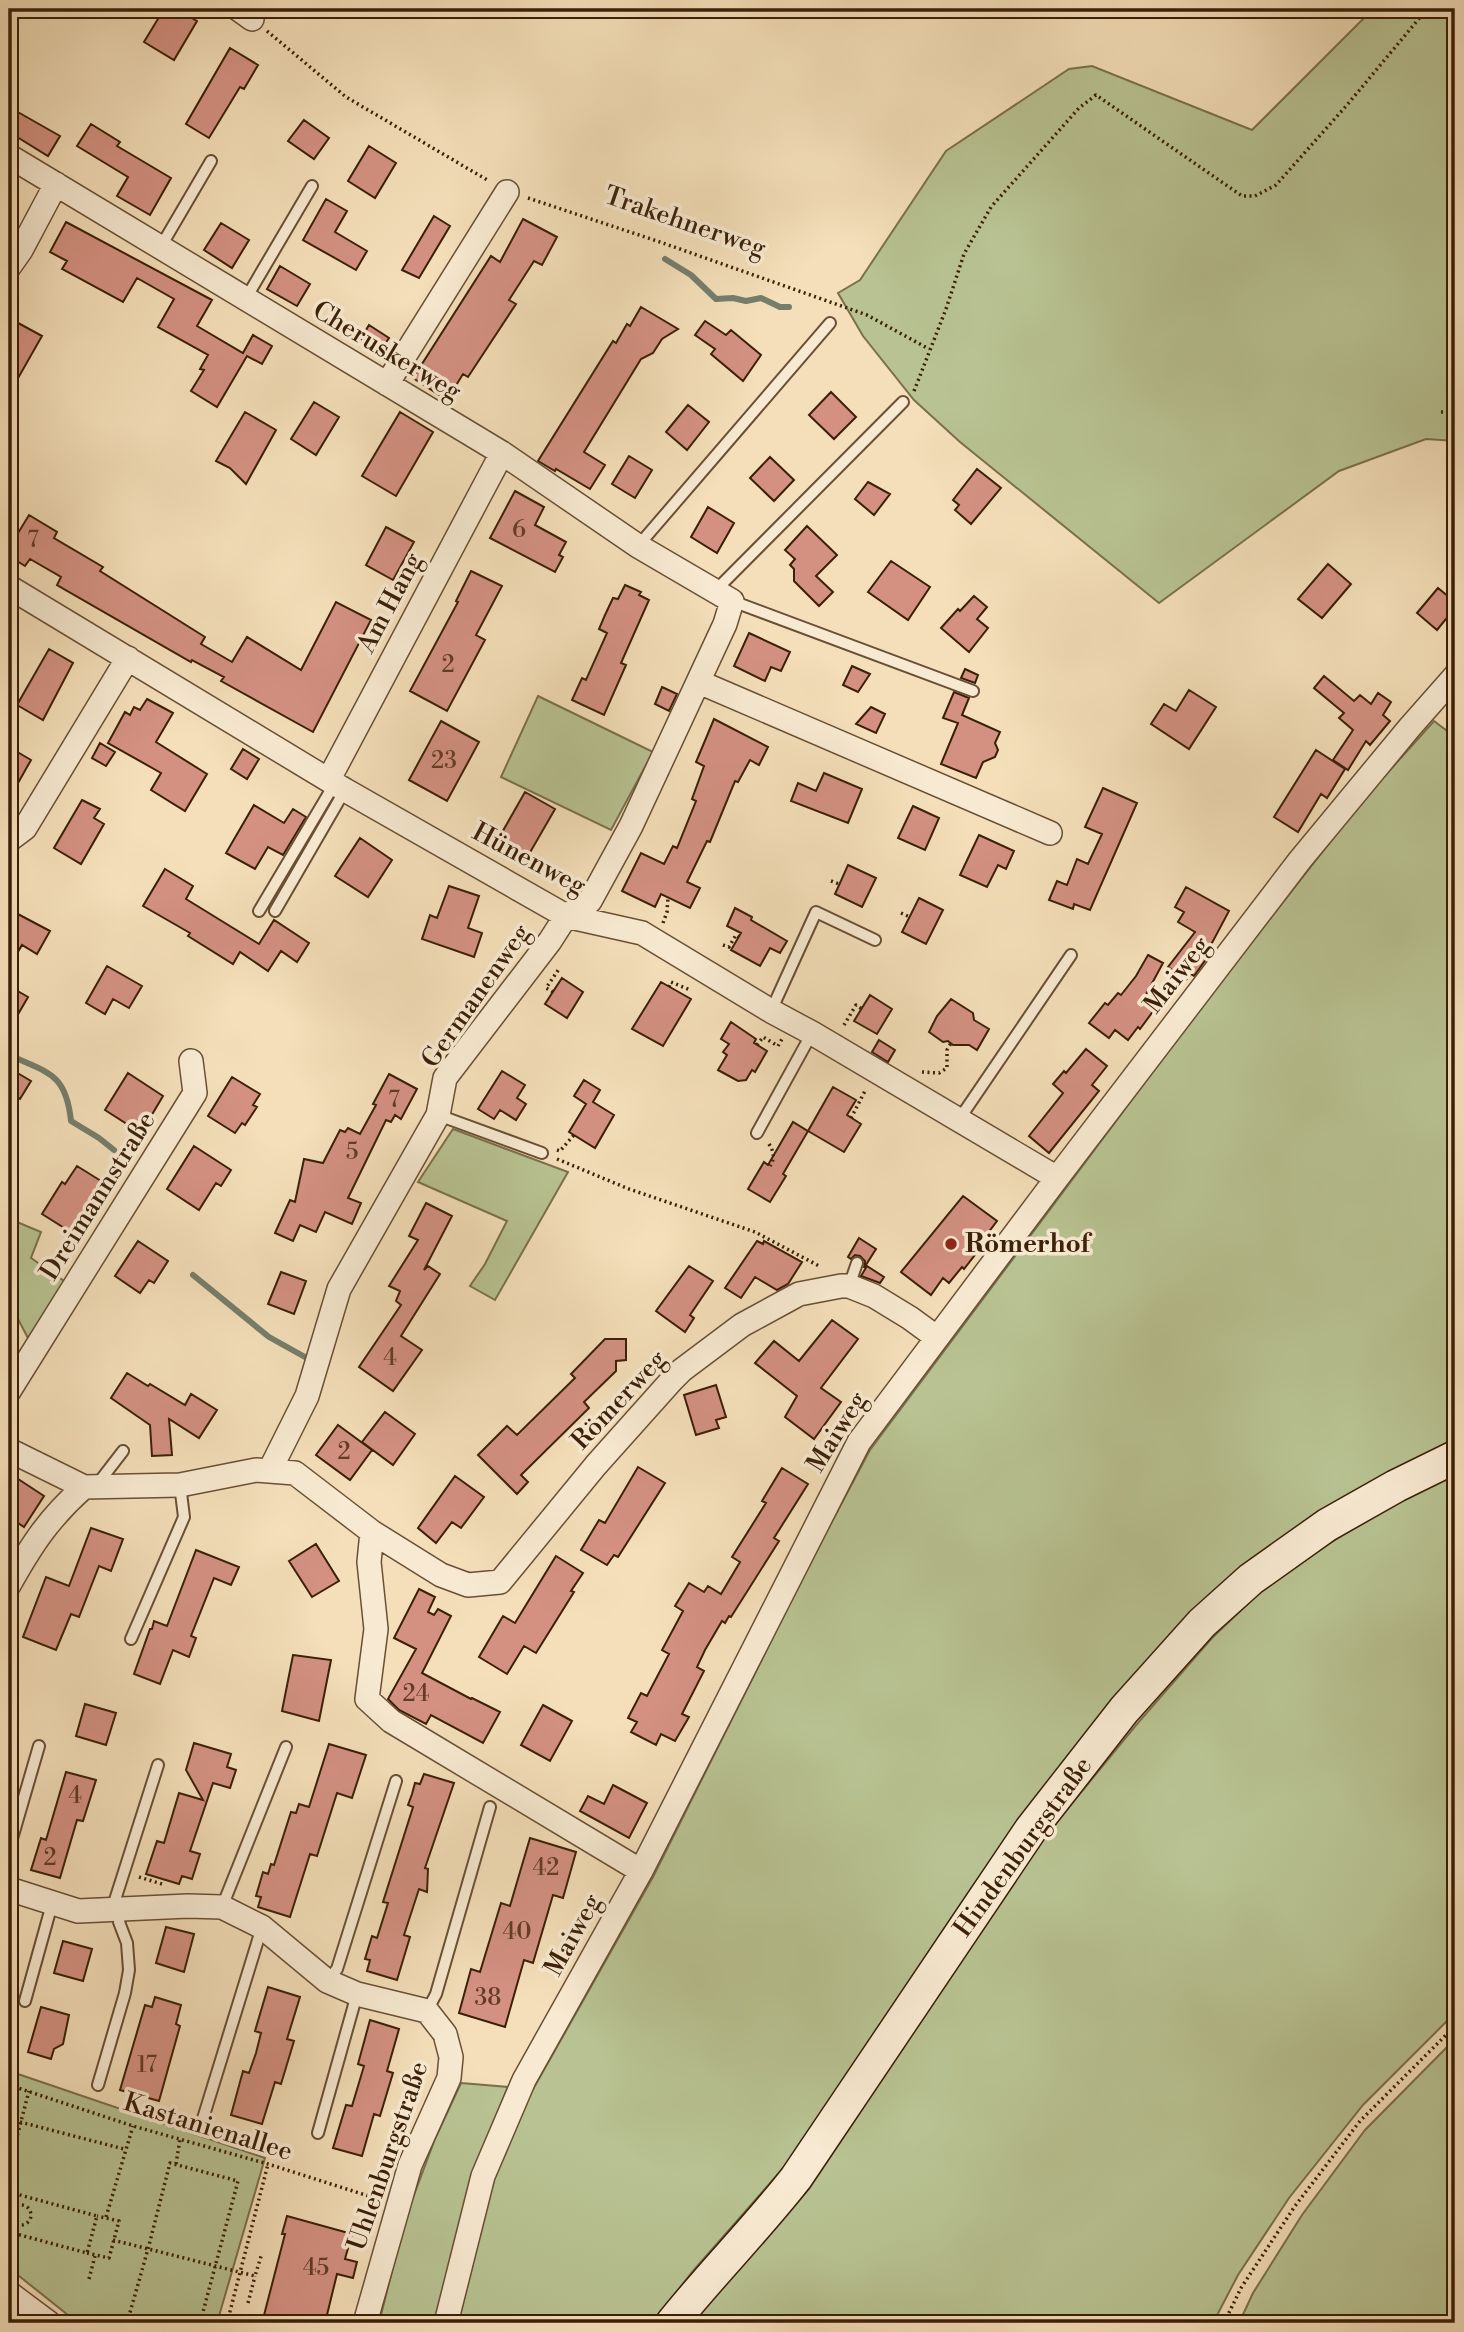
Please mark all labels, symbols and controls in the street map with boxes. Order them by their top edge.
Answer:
street label: Trakehnerweg [600,179,770,265]
street label: Cheruskerweg [307,294,468,408]
house number: 6 [512,516,526,544]
house number: 7 [27,526,39,554]
street label: Am Hang [350,547,430,659]
house number: 2 [441,651,455,679]
house number: 23 [431,747,457,775]
street label: Hünenweg [467,816,592,903]
street label: Germanenweg [415,917,538,1074]
street label: Maiweg [1137,930,1217,1020]
house number: 7 [388,1086,400,1114]
street label: Dreimannstraße [33,1106,163,1286]
house number: 5 [346,1138,358,1166]
place label: Römerhof [965,1228,1093,1260]
marker: Römerhof [943,1236,959,1252]
street label: Römerweg [565,1343,674,1457]
house number: 4 [383,1344,397,1372]
street label: Maiweg [800,1385,874,1478]
house number: 2 [337,1438,351,1466]
house number: 24 [403,1680,429,1708]
street label: Hindenburgstraße [947,1751,1099,1943]
house number: 4 [68,1782,82,1810]
house number: 2 [43,1844,57,1872]
house number: 42 [533,1854,559,1882]
street label: Maiweg [537,1888,609,1982]
house number: 40 [503,1918,531,1946]
house number: 38 [475,1984,501,2012]
house number: 17 [137,2051,158,2079]
street label: Uhlenburgstraße [341,2057,435,2255]
street label: Kastanienallee [120,2086,296,2168]
house number: 45 [303,2254,329,2282]

